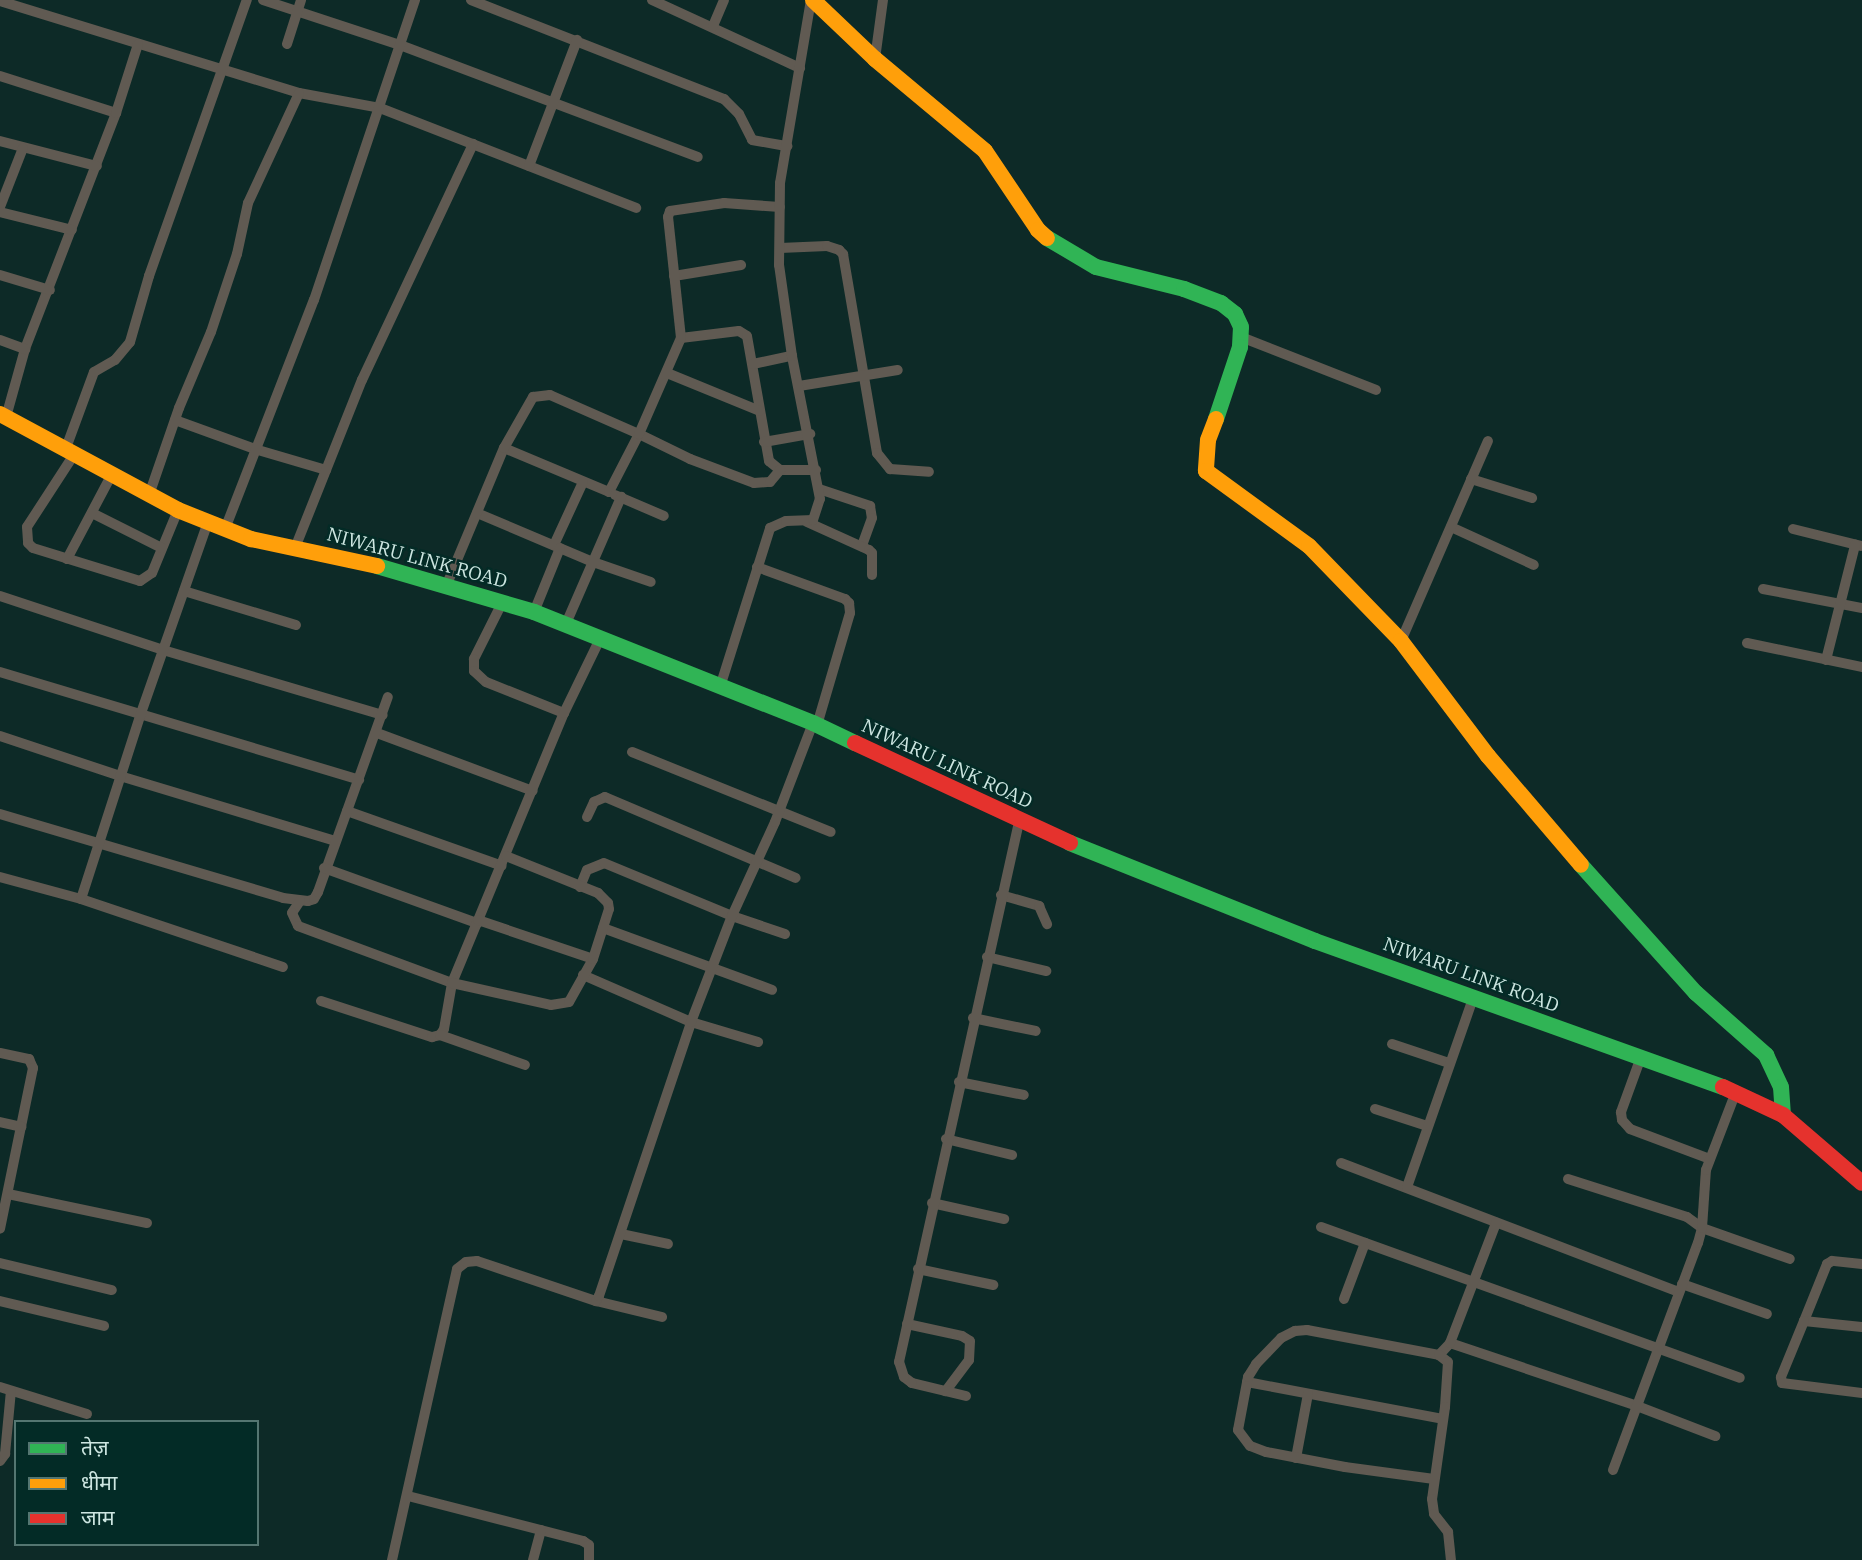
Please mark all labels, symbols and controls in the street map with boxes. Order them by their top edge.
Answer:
street label: NIWARU LINK ROAD [324,523,510,593]
street label: NIWARU LINK ROAD [858,714,1036,814]
street label: NIWARU LINK ROAD [1380,933,1562,1017]
legend [14,1420,259,1546]
text: तेज़ [81,1433,109,1461]
text: धीमा [81,1468,117,1496]
text: जाम [81,1503,115,1531]

